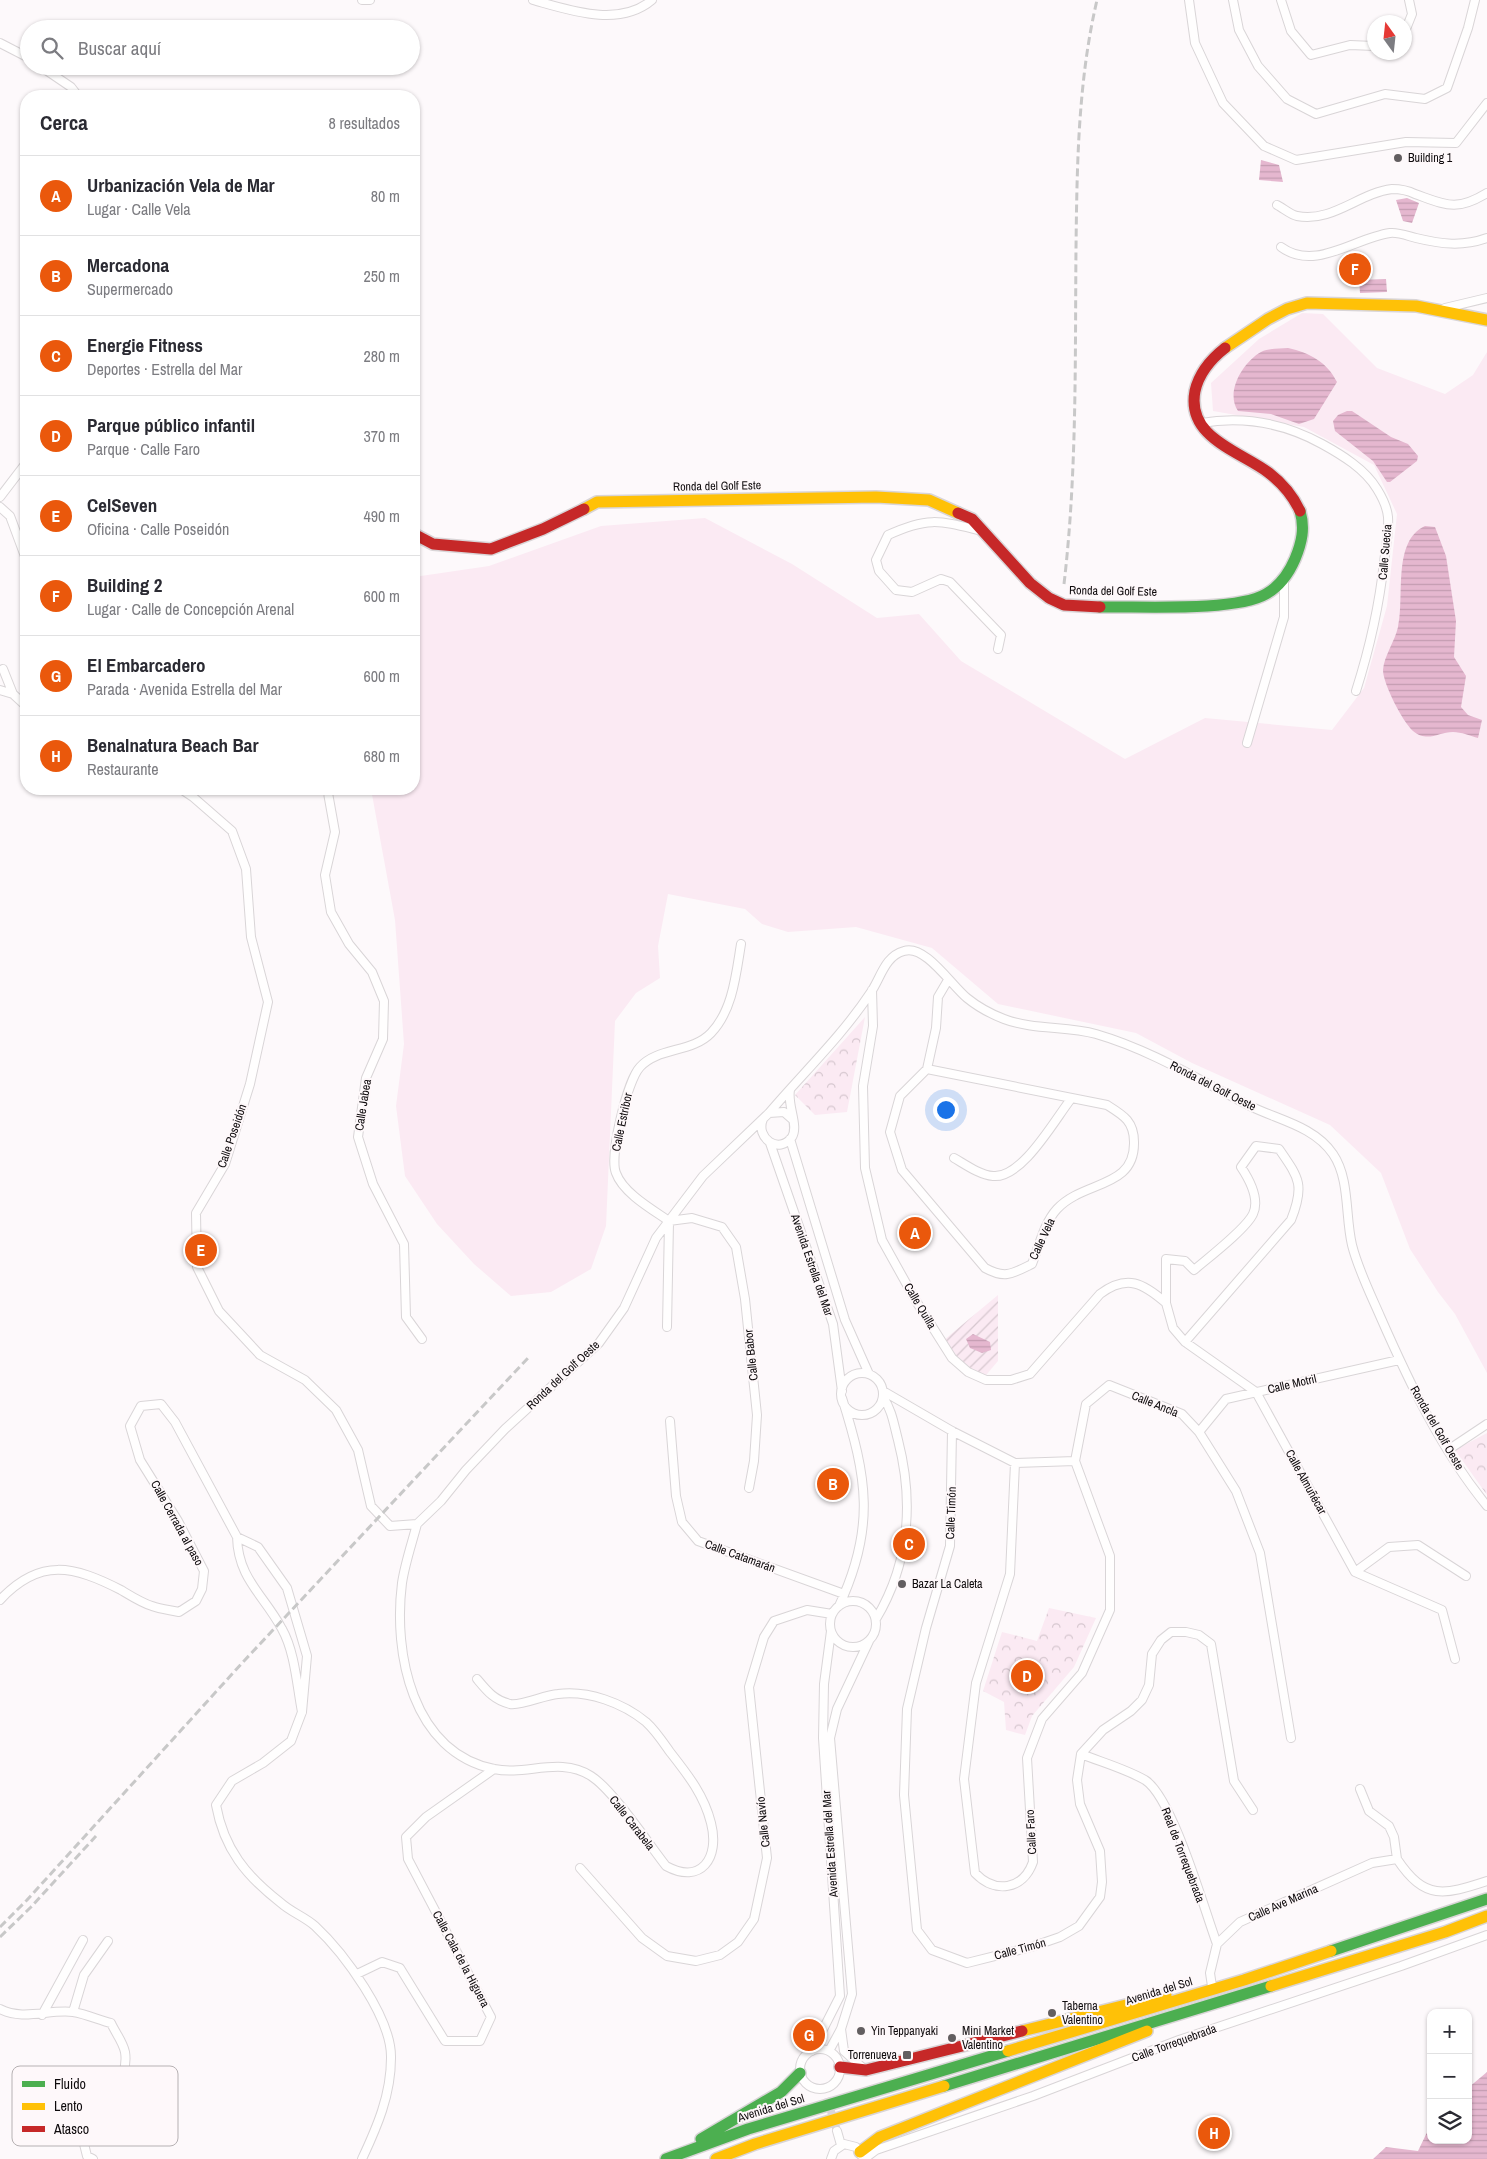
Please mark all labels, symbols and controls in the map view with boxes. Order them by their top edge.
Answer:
north arrow [1367,15,1412,60]
search box [20,20,420,75]
icon: search [38,34,66,62]
text: Buscar aquí [78,35,161,61]
text: Cerca [40,108,88,137]
text: 8 resultados [329,112,400,134]
place label: Building 1 [1408,150,1453,166]
marker: Building 1 [1392,152,1404,164]
text: Urbanización Vela de Mar [87,172,275,198]
text: A [51,185,61,207]
text: 80 m [371,185,400,207]
text: Lugar · Calle Vela [87,198,191,220]
pin: F [1339,250,1371,288]
text: Mercadona [87,252,169,278]
text: B [51,265,61,287]
text: 250 m [364,265,400,287]
text: Supermercado [87,278,173,300]
text: Energie Fitness [87,332,203,358]
text: C [51,345,61,367]
text: 280 m [364,345,400,367]
text: Deportes · Estrella del Mar [87,358,242,380]
text: Parque público infantil [87,412,255,438]
text: D [51,425,61,447]
text: 370 m [364,425,400,447]
text: Parque · Calle Faro [87,438,200,460]
street label: Ronda del Golf Este [673,477,761,495]
text: CelSeven [87,492,157,518]
text: E [52,505,60,527]
text: 490 m [364,505,400,527]
text: Oficina · Calle Poseidón [87,518,229,540]
street label: Calle Suecia [1375,523,1395,580]
text: Building 2 [87,572,162,598]
street label: Ronda del Golf Este [1069,582,1157,600]
text: F [52,585,60,607]
text: 600 m [364,585,400,607]
text: Lugar · Calle de Concepción Arenal [87,598,294,620]
text: El Embarcadero [87,652,206,678]
text: G [51,665,61,687]
text: 600 m [364,665,400,687]
text: Parada · Avenida Estrella del Mar [87,678,282,700]
text: Benalnatura Beach Bar [87,732,258,758]
text: H [51,745,61,767]
text: 680 m [364,745,400,767]
text: Restaurante [87,758,158,780]
street label: Ronda del Golf Oeste [1167,1057,1259,1115]
street label: Calle Jabea [351,1078,375,1132]
street label: Calle Estribor [608,1090,636,1153]
your location [933,1097,959,1123]
street label: Calle Poseidón [214,1102,250,1170]
street label: Avenida Estrella del Mar [787,1211,837,1319]
pin: A [899,1214,931,1252]
street label: Calle Vela [1025,1215,1059,1262]
pin: E [185,1231,217,1269]
street label: Calle Quilla [900,1280,940,1332]
street label: Calle Babor [740,1328,762,1381]
street label: Ronda del Golf Oeste [523,1337,603,1413]
street label: Calle Motril [1266,1371,1318,1397]
street label: Ronda del Golf Oeste [1406,1383,1468,1473]
street label: Calle Ancla [1129,1387,1181,1421]
street label: Calle Almuñécar [1282,1447,1331,1518]
pin: B [817,1465,849,1503]
street label: Calle Cerrada al paso [147,1478,207,1568]
street label: Calle Timón [942,1486,960,1540]
pin: C [893,1525,925,1563]
street label: Calle Catamarán [703,1536,777,1576]
place label: Bazar La Caleta [912,1576,983,1592]
marker: Bazar La Caleta [896,1578,908,1590]
pin: D [1011,1657,1043,1695]
street label: Avenida Estrella del Mar [818,1789,842,1899]
street label: Calle Carabela [606,1792,659,1854]
street label: Calle Navío [752,1796,774,1848]
street label: Real de Torrequebrada [1158,1805,1209,1905]
street label: Calle Faro [1022,1809,1040,1855]
street label: Calle Ave Marina [1246,1880,1321,1926]
street label: Calle Cala de la Higuera [429,1908,493,2011]
street label: Calle Timón [992,1934,1048,1964]
street label: Avenida del Sol [1123,1973,1194,2009]
place label: Taberna Valentino [1062,1998,1103,2028]
marker: Taberna Valentino [1046,2007,1058,2019]
map controls [1427,2009,1472,2144]
button: + [1427,2009,1472,2054]
pin: G [793,2016,825,2054]
street label: Calle Torrequebrada [1129,2020,1219,2066]
place label: Yin Teppanyaki [871,2023,938,2039]
place label: Mini Market Valentino [962,2023,1014,2053]
marker: Yin Teppanyaki [855,2025,867,2037]
marker: Mini Market Valentino [946,2032,958,2044]
place label: Torrenueva [848,2047,898,2063]
marker: Torrenueva [901,2049,913,2061]
button: − [1427,2054,1472,2099]
legend [12,2066,178,2146]
text: Fluido [54,2075,86,2093]
street label: Avenida del Sol [735,2090,806,2126]
text: Lento [54,2097,83,2115]
button: layers [1427,2099,1472,2144]
pin: H [1198,2114,1230,2152]
text: Atasco [53,2120,89,2138]

